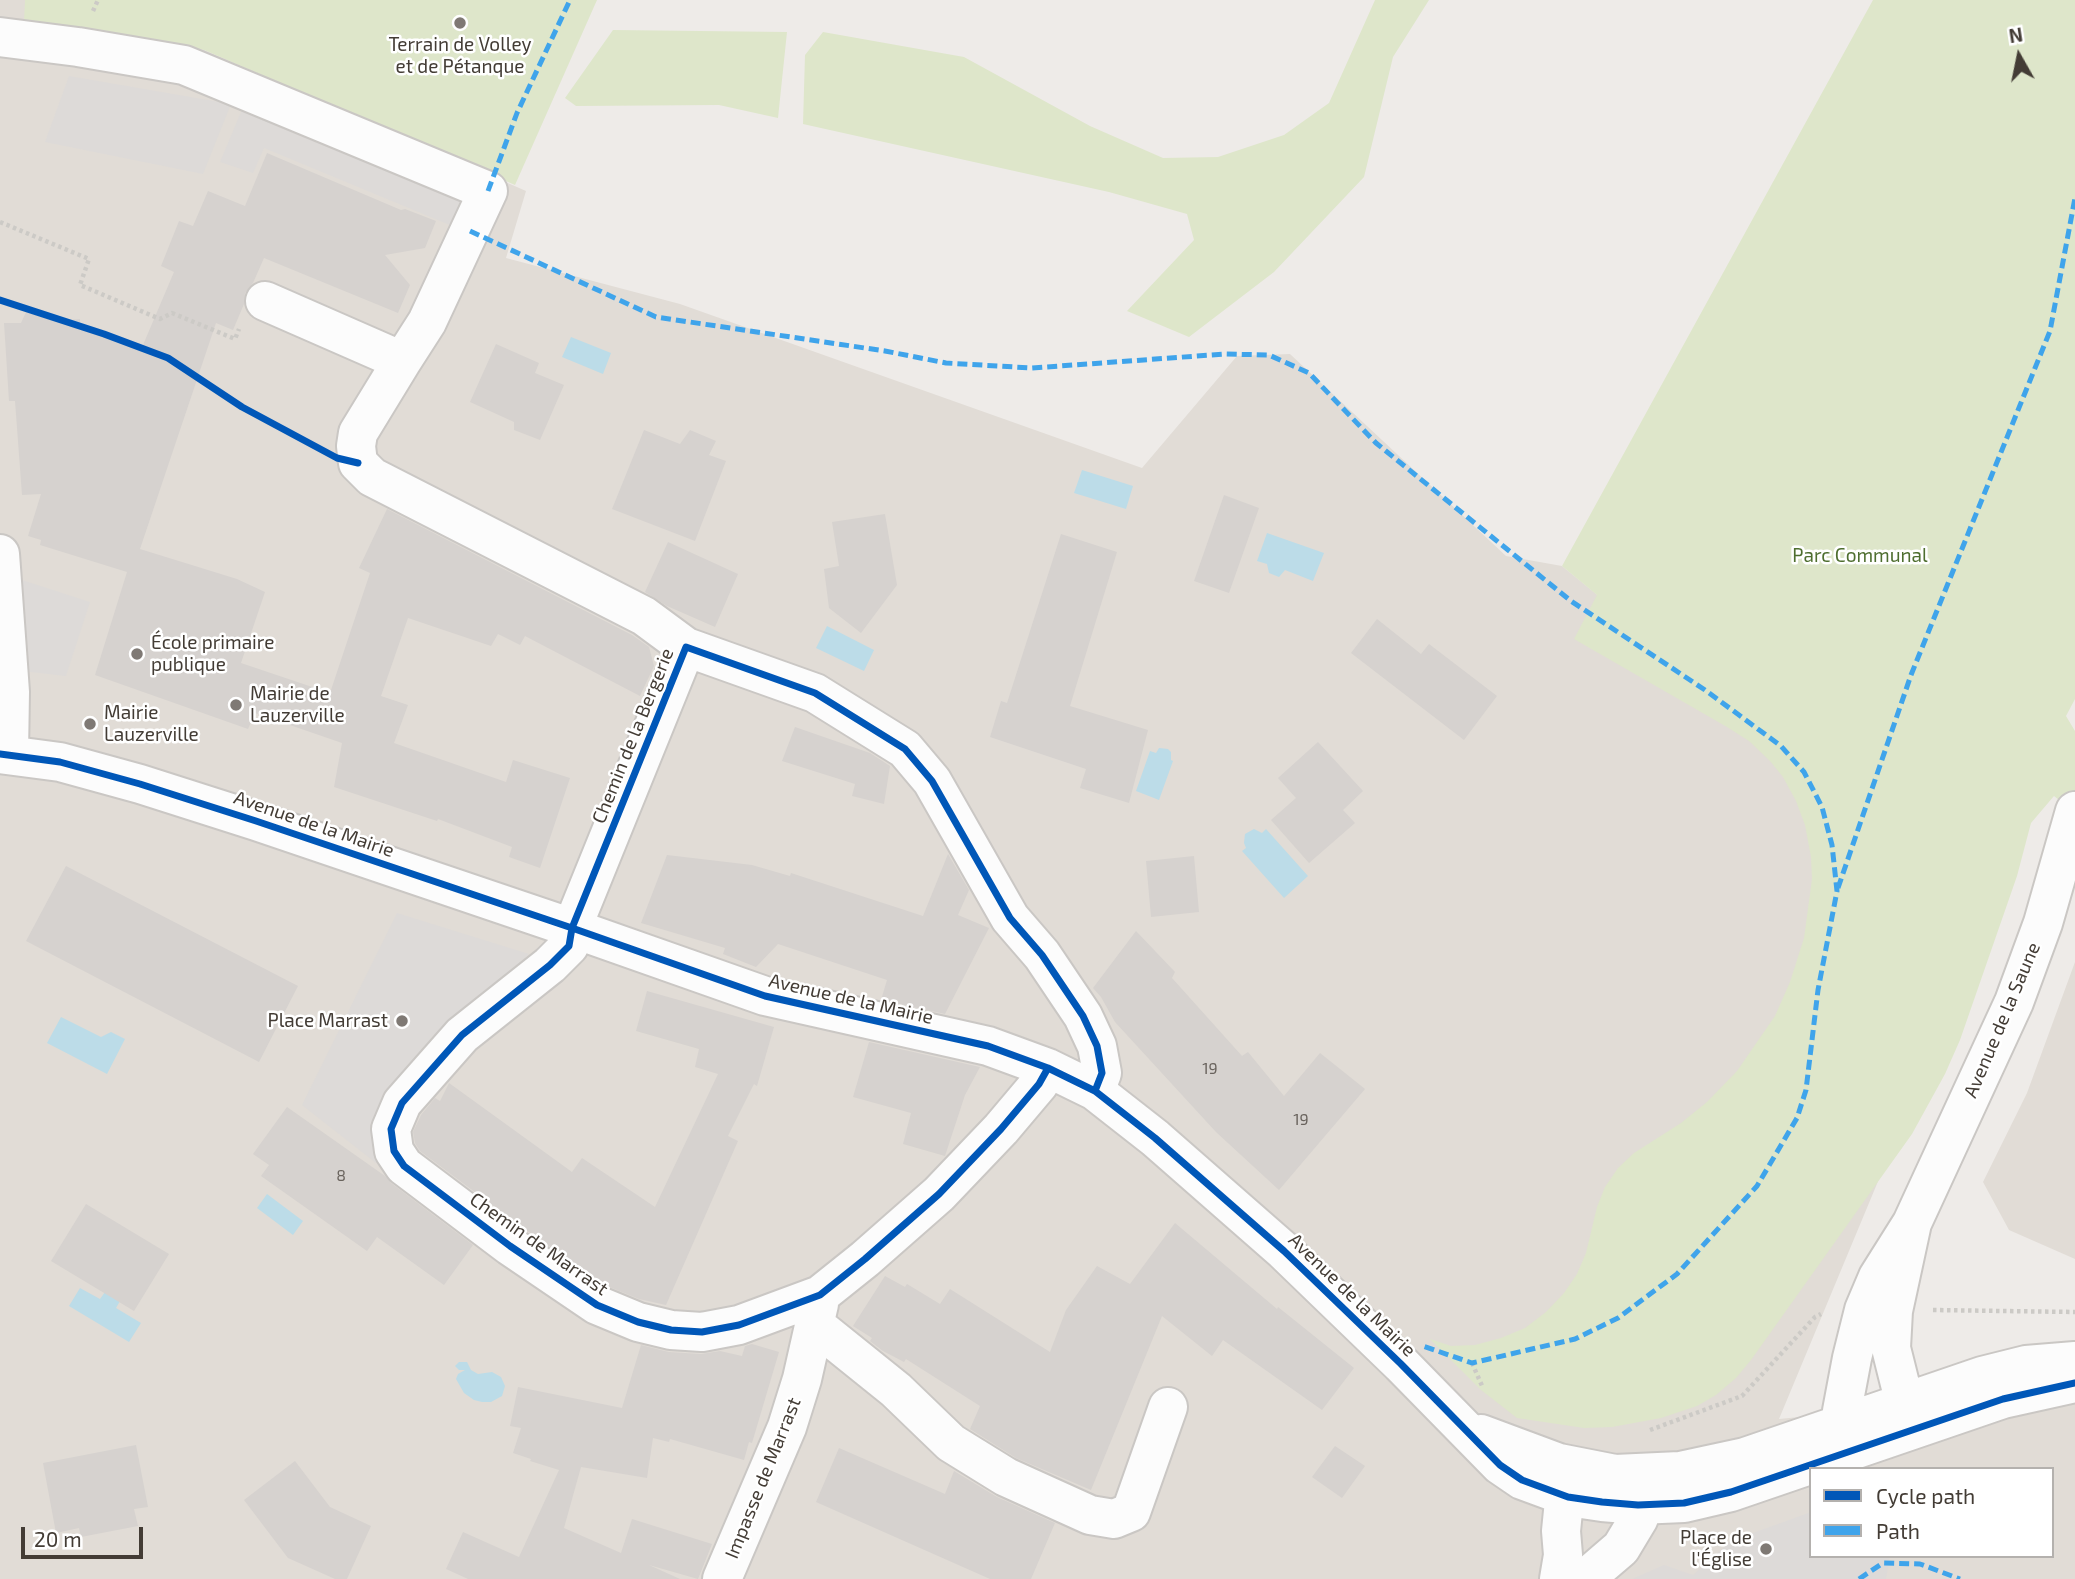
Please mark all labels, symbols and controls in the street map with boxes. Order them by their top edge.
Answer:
marker: Terrain de Volley et de Pétanque [452,15,468,31]
north arrow [1984,21,2054,91]
text: N [2007,22,2024,47]
place label: Terrain de Volley et de Pétanque [388,34,532,78]
park label: Parc Communal [1792,545,1928,567]
place label: École primaire publique [151,632,274,676]
street label: Chemin de la Bergerie [587,645,679,827]
marker: École primaire publique [129,646,145,662]
place label: Mairie de Lauzerville [250,683,345,727]
marker: Mairie de Lauzerville [228,697,244,713]
place label: Mairie Lauzerville [104,702,199,746]
marker: Mairie Lauzerville [82,716,98,732]
street label: Avenue de la Mairie [231,786,397,862]
street label: Avenue de la Saune [1959,939,2045,1101]
street label: Avenue de la Mairie [767,969,935,1029]
place label: Place Marrast [267,1010,388,1032]
marker: Place Marrast [394,1013,410,1029]
house number: 19 [1202,1059,1218,1079]
house number: 19 [1293,1110,1309,1130]
house number: 8 [336,1166,346,1186]
street label: Chemin de Marrast [465,1188,613,1300]
street label: Avenue de la Mairie [1284,1228,1420,1362]
street label: Impasse de Marrast [720,1394,806,1562]
legend [1809,1467,2054,1558]
text: Cycle path [1876,1483,1975,1508]
scale bar [24,1512,147,1556]
text: Path [1876,1518,1920,1543]
text: 20 m [34,1526,82,1551]
place label: Place de l'Église [1680,1527,1752,1571]
marker: Place de l'Église [1758,1541,1774,1557]

